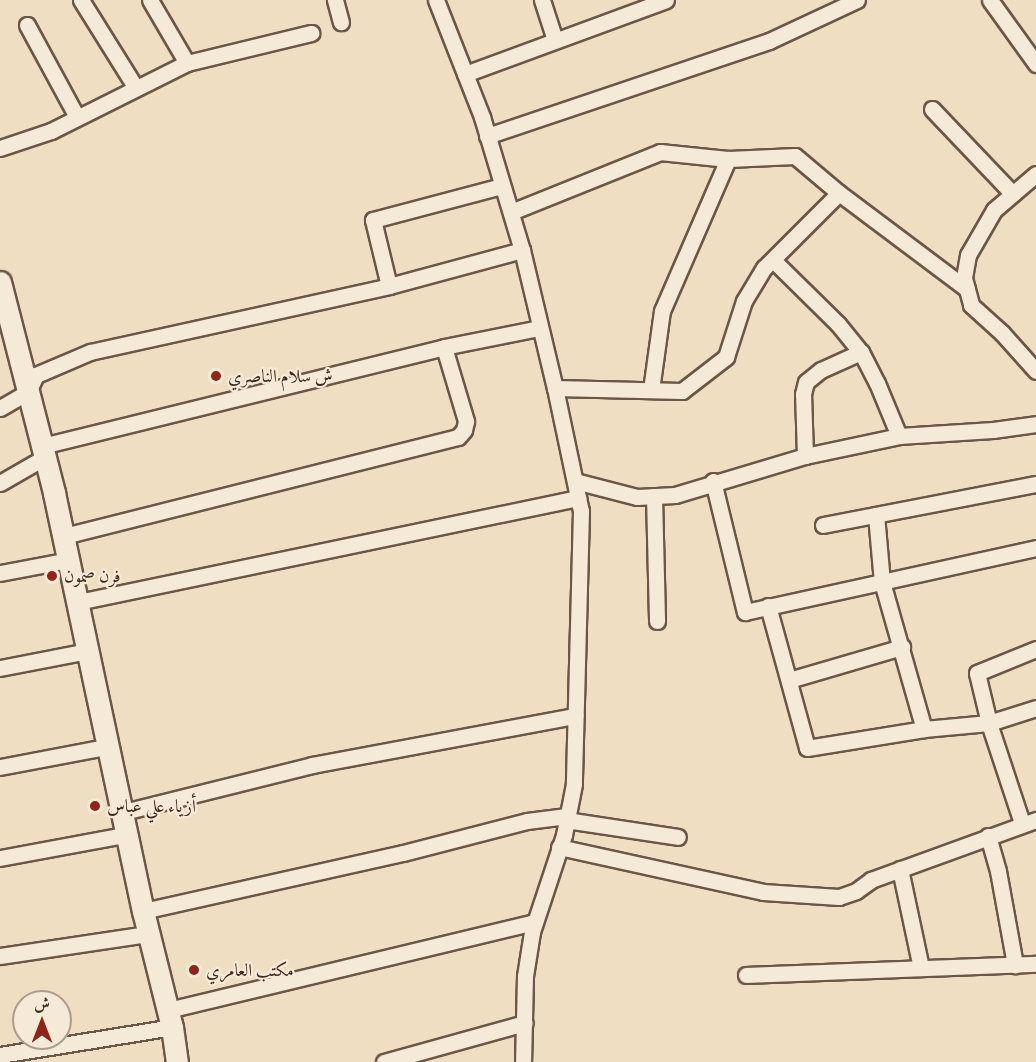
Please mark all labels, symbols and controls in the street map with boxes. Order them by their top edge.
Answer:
place label: ش سلام الناصري [228,365,333,387]
marker: ش سلام الناصري [209,369,223,383]
place label: فرن صمون [64,565,121,587]
marker: فرن صمون [45,569,59,583]
place label: أزياء علي عباس [107,795,196,817]
marker: أزياء علي عباس [88,799,102,813]
place label: مكتب العامري [206,959,294,981]
marker: مكتب العامري [187,963,201,977]
north arrow [12,990,72,1050]
text: ش [34,993,50,1015]

